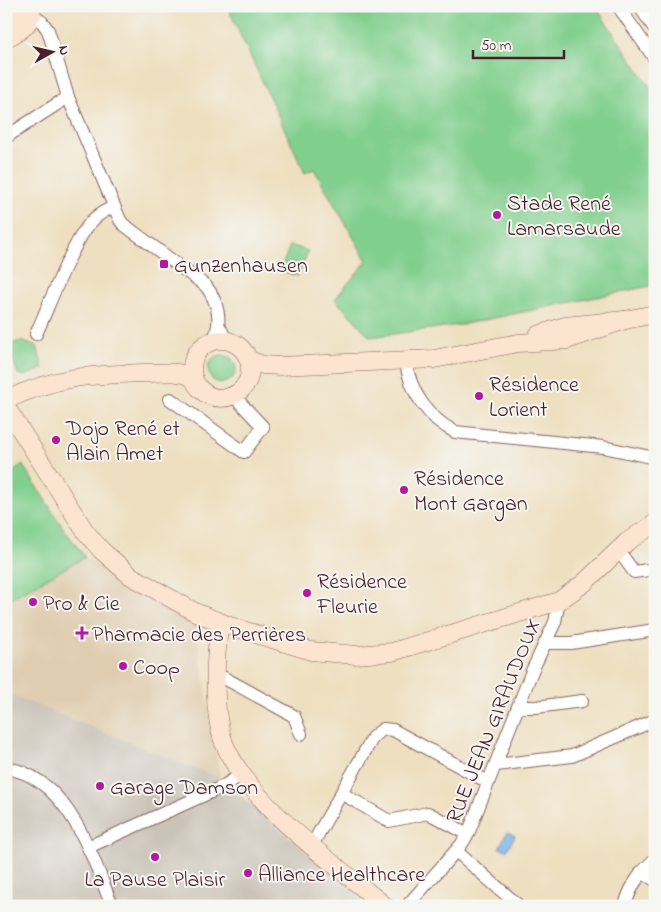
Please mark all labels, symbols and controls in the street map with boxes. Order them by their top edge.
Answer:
north arrow [28,28,78,78]
scale bar [473,28,565,60]
text: 50 m [481,35,512,57]
text: N [52,44,74,57]
place label: Stade René Lamarsaude [507,189,621,246]
marker: Stade René Lamarsaude [491,209,503,221]
place label: Gunzenhausen [174,251,308,283]
marker: Gunzenhausen [158,258,170,270]
place label: Résidence Lorient [489,370,579,427]
marker: Résidence Lorient [473,390,485,402]
place label: Dojo René et Alain Amet [65,414,181,471]
marker: Dojo René et Alain Amet [50,434,62,446]
place label: Résidence Mont Gargan [414,464,528,522]
marker: Résidence Mont Gargan [398,484,410,496]
place label: Résidence Fleurie [316,567,407,624]
marker: Résidence Fleurie [301,587,313,599]
place label: Pro & Cie [43,589,120,621]
marker: Pro & Cie [27,596,39,608]
street label: RUE JEAN GIRAUDOUX [439,613,551,828]
place label: Pharmacie des Perrières [92,620,306,652]
marker: Pharmacie des Perrières [76,627,88,639]
place label: Coop [133,653,180,685]
marker: Coop [117,660,129,672]
place label: Garage Damson [110,773,258,806]
marker: Garage Damson [94,780,106,792]
marker: La Pause Plaisir [149,851,161,863]
place label: Alliance Healthcare [258,860,425,892]
place label: La Pause Plaisir [85,865,226,897]
marker: Alliance Healthcare [242,867,254,879]

